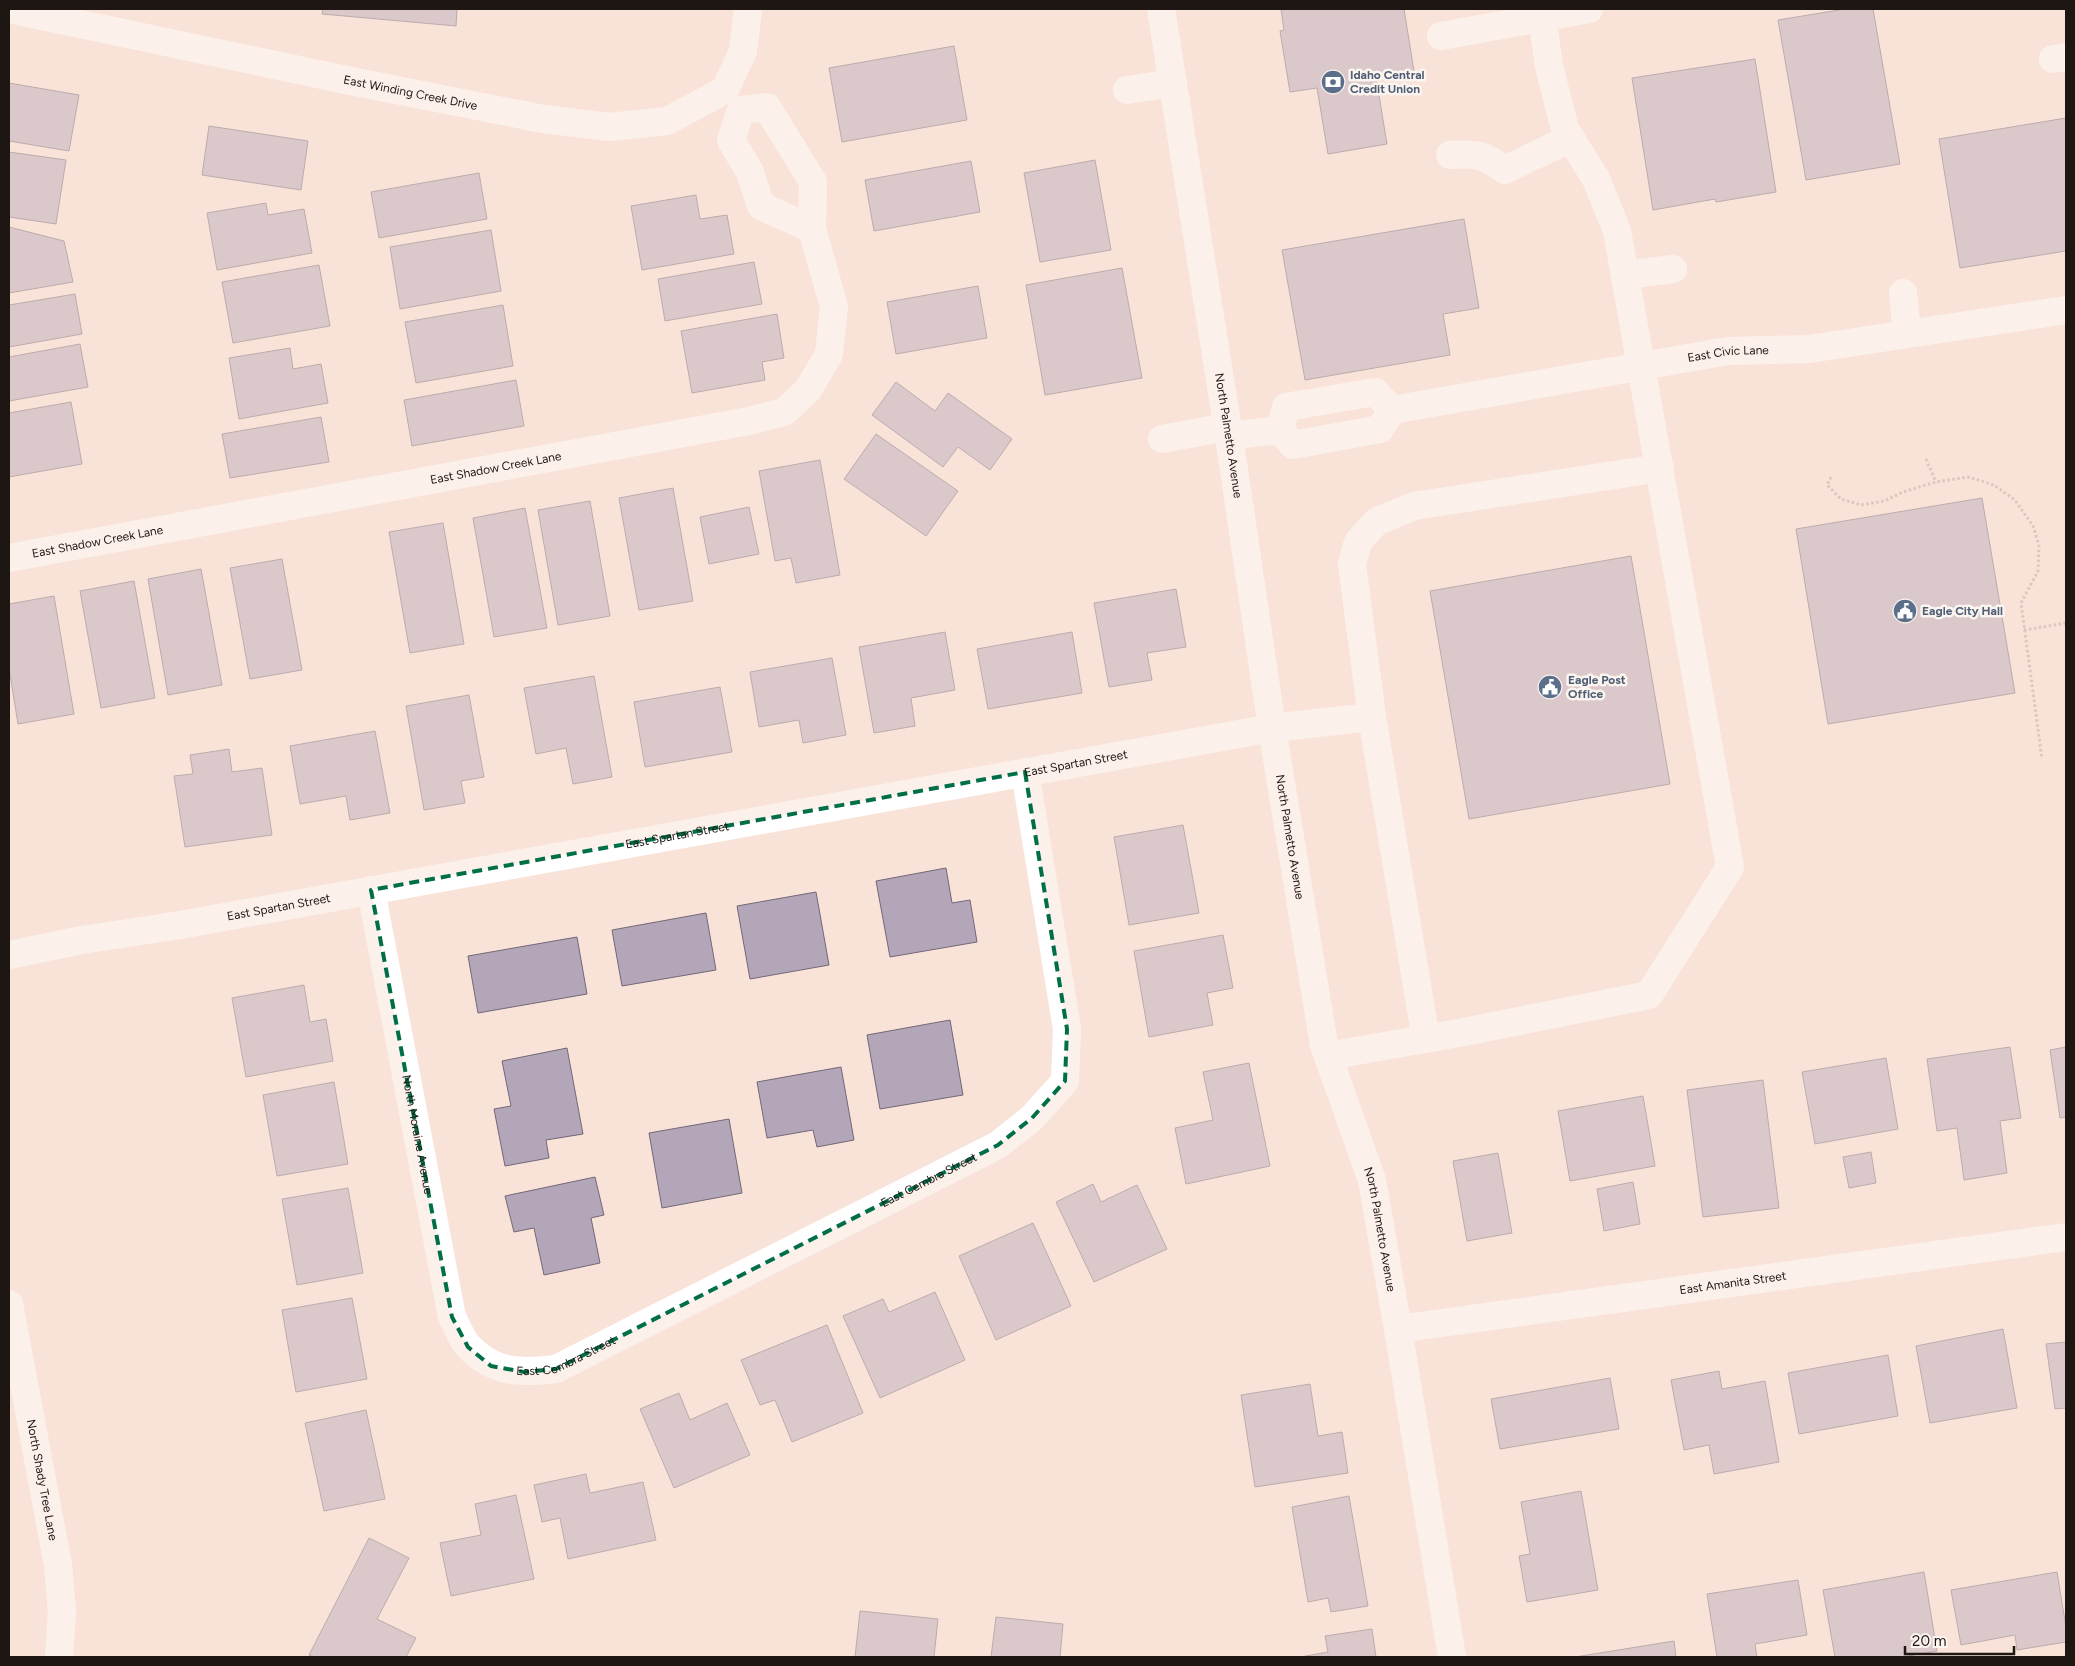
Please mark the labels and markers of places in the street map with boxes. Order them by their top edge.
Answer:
place label: Idaho Central Credit Union [1350,68,1425,96]
bank icon: Idaho Central Credit Union [1320,69,1346,95]
public building icon: Eagle City Hall [1892,598,1918,624]
place label: Eagle City Hall [1922,604,2003,618]
place label: Eagle Post Office [1568,673,1626,701]
public building icon: Eagle Post Office [1537,674,1563,700]

